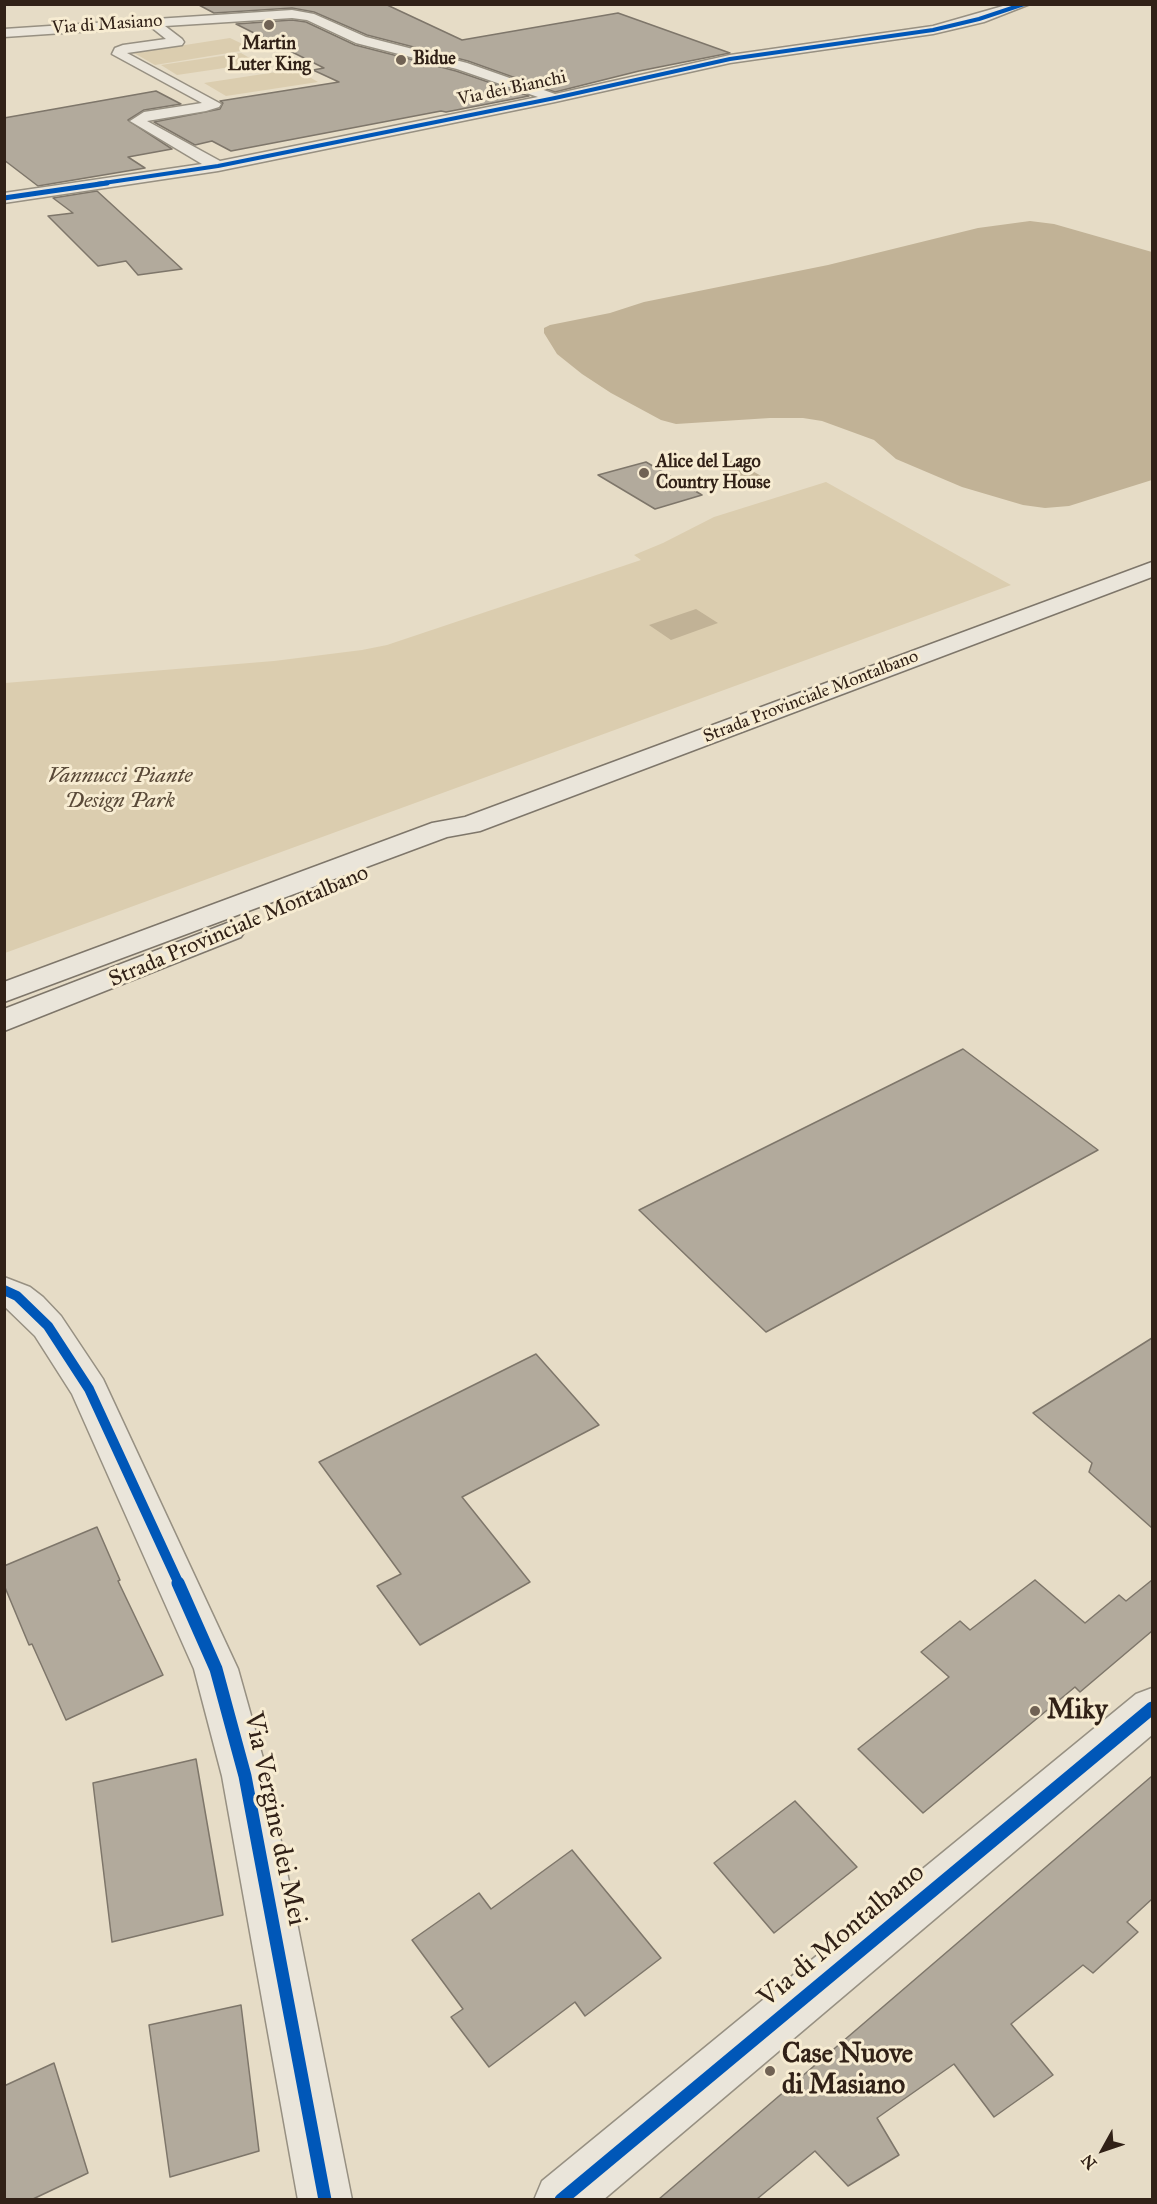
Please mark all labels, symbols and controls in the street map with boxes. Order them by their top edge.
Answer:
street label: Via di Masiano [51,10,163,40]
marker: Martin Luter King [262,18,276,32]
place label: Martin Luter King [227,34,311,76]
place label: Bidue [413,49,456,71]
marker: Bidue [394,53,408,67]
street label: Via dei Bianchi [455,67,569,111]
place label: Alice del Lago Country House [656,452,770,494]
marker: Alice del Lago Country House [637,466,651,480]
street label: Strada Provinciale Montalbano [700,646,922,748]
park label: Vannucci Piante Design Park [48,764,192,816]
street label: Strada Provinciale Montalbano [105,860,373,994]
place label: Miky [1047,1695,1107,1727]
marker: Miky [1028,1704,1042,1718]
street label: Via Vergine dei Mei [236,1709,312,1929]
street label: Via di Montalbano [752,1857,932,2015]
place label: Case Nuove di Masiano [782,2039,913,2102]
marker: Case Nuove di Masiano [763,2064,777,2078]
north arrow [1073,2120,1133,2180]
text: N [1077,2151,1100,2173]

